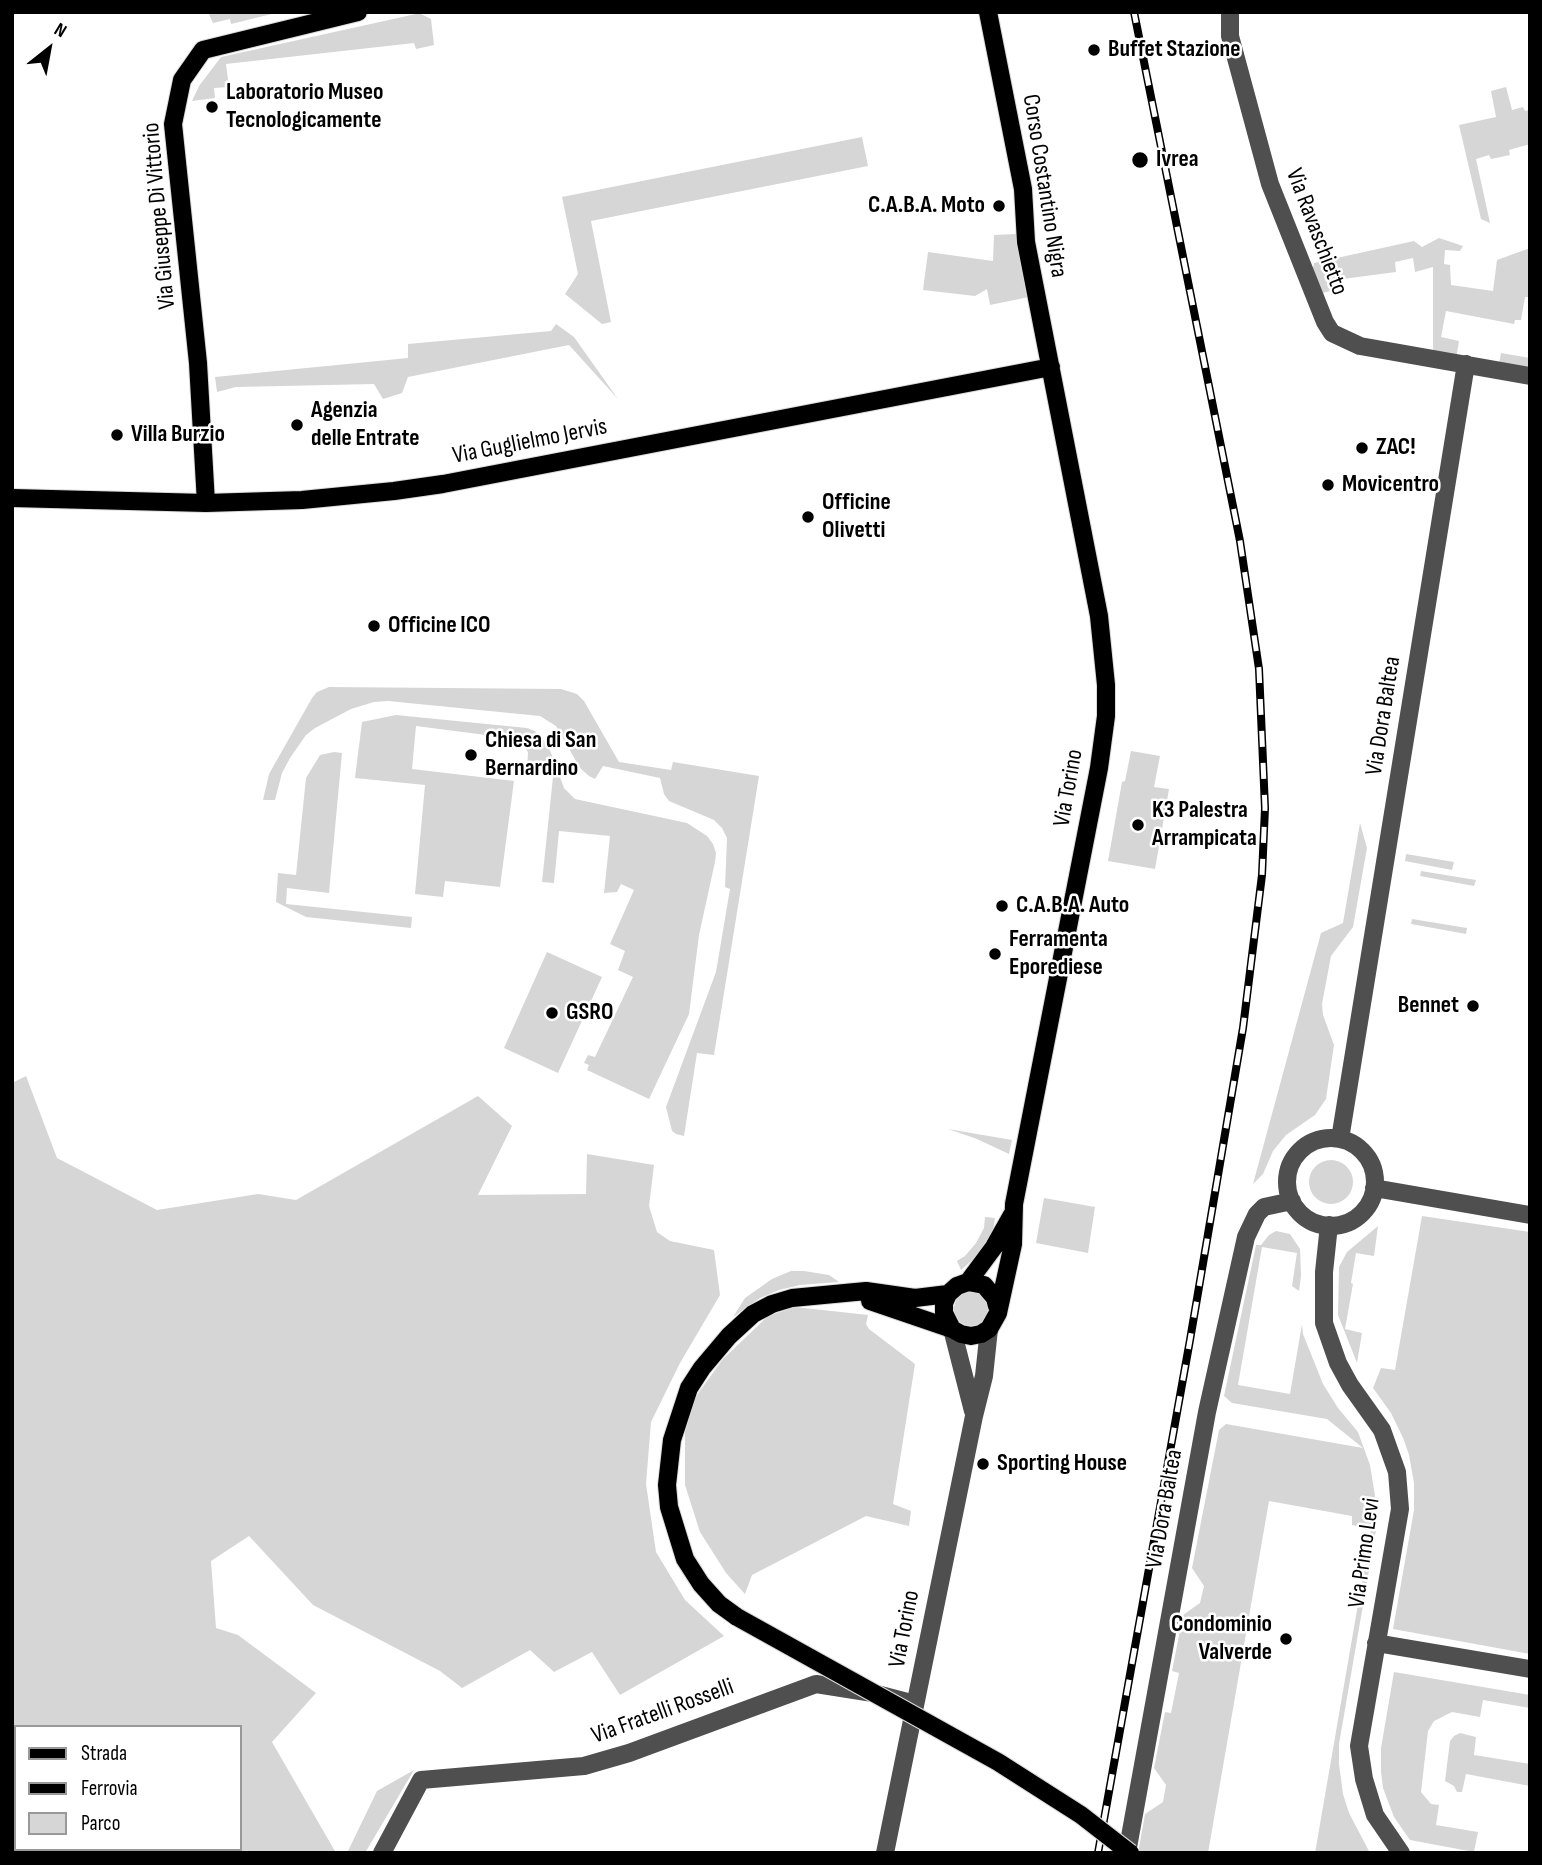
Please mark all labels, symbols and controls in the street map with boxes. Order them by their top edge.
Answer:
north arrow [14,14,84,84]
text: N [50,18,70,43]
place label: Buffet Stazione [1108,36,1241,64]
marker: Buffet Stazione [1086,42,1102,58]
place label: Laboratorio Museo Tecnologicamente [226,79,384,135]
street label: Corso Costantino Nigra [1015,92,1073,280]
marker: Laboratorio Museo Tecnologicamente [204,99,220,115]
street label: Via Giuseppe Di Vittorio [137,121,183,311]
place label: Ivrea [1156,146,1199,174]
marker: Ivrea [1130,150,1150,170]
street label: Via Ravaschietto [1279,165,1353,299]
place label: C.A.B.A. Moto [868,192,985,220]
marker: C.A.B.A. Moto [991,198,1007,214]
place label: Agenzia delle Entrate [311,397,420,453]
street label: Via Guglielmo Jervis [450,413,610,471]
marker: Agenzia delle Entrate [289,417,305,433]
place label: Villa Burzio [131,421,225,449]
marker: Villa Burzio [109,427,125,443]
place label: ZAC! [1376,434,1416,462]
marker: ZAC! [1354,440,1370,456]
place label: Movicentro [1342,471,1439,499]
marker: Movicentro [1320,477,1336,493]
place label: Officine Olivetti [822,489,891,545]
marker: Officine Olivetti [800,509,816,525]
place label: Officine ICO [388,612,490,640]
marker: Officine ICO [366,618,382,634]
street label: Via Dora Baltea [1360,654,1408,778]
place label: Chiesa di San Bernardino [485,727,596,783]
marker: Chiesa di San Bernardino [463,747,479,763]
street label: Via Torino [1048,747,1090,829]
place label: K3 Palestra Arrampicata [1152,797,1257,853]
marker: K3 Palestra Arrampicata [1130,817,1146,833]
place label: C.A.B.A. Auto [1016,892,1129,920]
marker: C.A.B.A. Auto [994,898,1010,914]
place label: Ferramenta Eporediese [1009,926,1108,982]
marker: Ferramenta Eporediese [987,946,1003,962]
place label: Bennet [1398,992,1459,1020]
marker: Bennet [1465,998,1481,1014]
place label: GSRO [566,999,613,1027]
marker: GSRO [544,1005,560,1021]
street label: Via Dora Baltea [1140,1447,1190,1571]
place label: Sporting House [997,1450,1127,1478]
marker: Sporting House [975,1456,991,1472]
street label: Via Primo Levi [1343,1496,1387,1610]
street label: Via Torino [883,1588,927,1670]
place label: Condominio Valverde [1171,1611,1272,1667]
marker: Condominio Valverde [1278,1631,1294,1647]
street label: Via Fratelli Rosselli [588,1673,738,1751]
legend [14,1725,242,1851]
text: Strada [81,1741,127,1766]
text: Ferrovia [81,1776,138,1801]
text: Parco [81,1811,120,1836]

